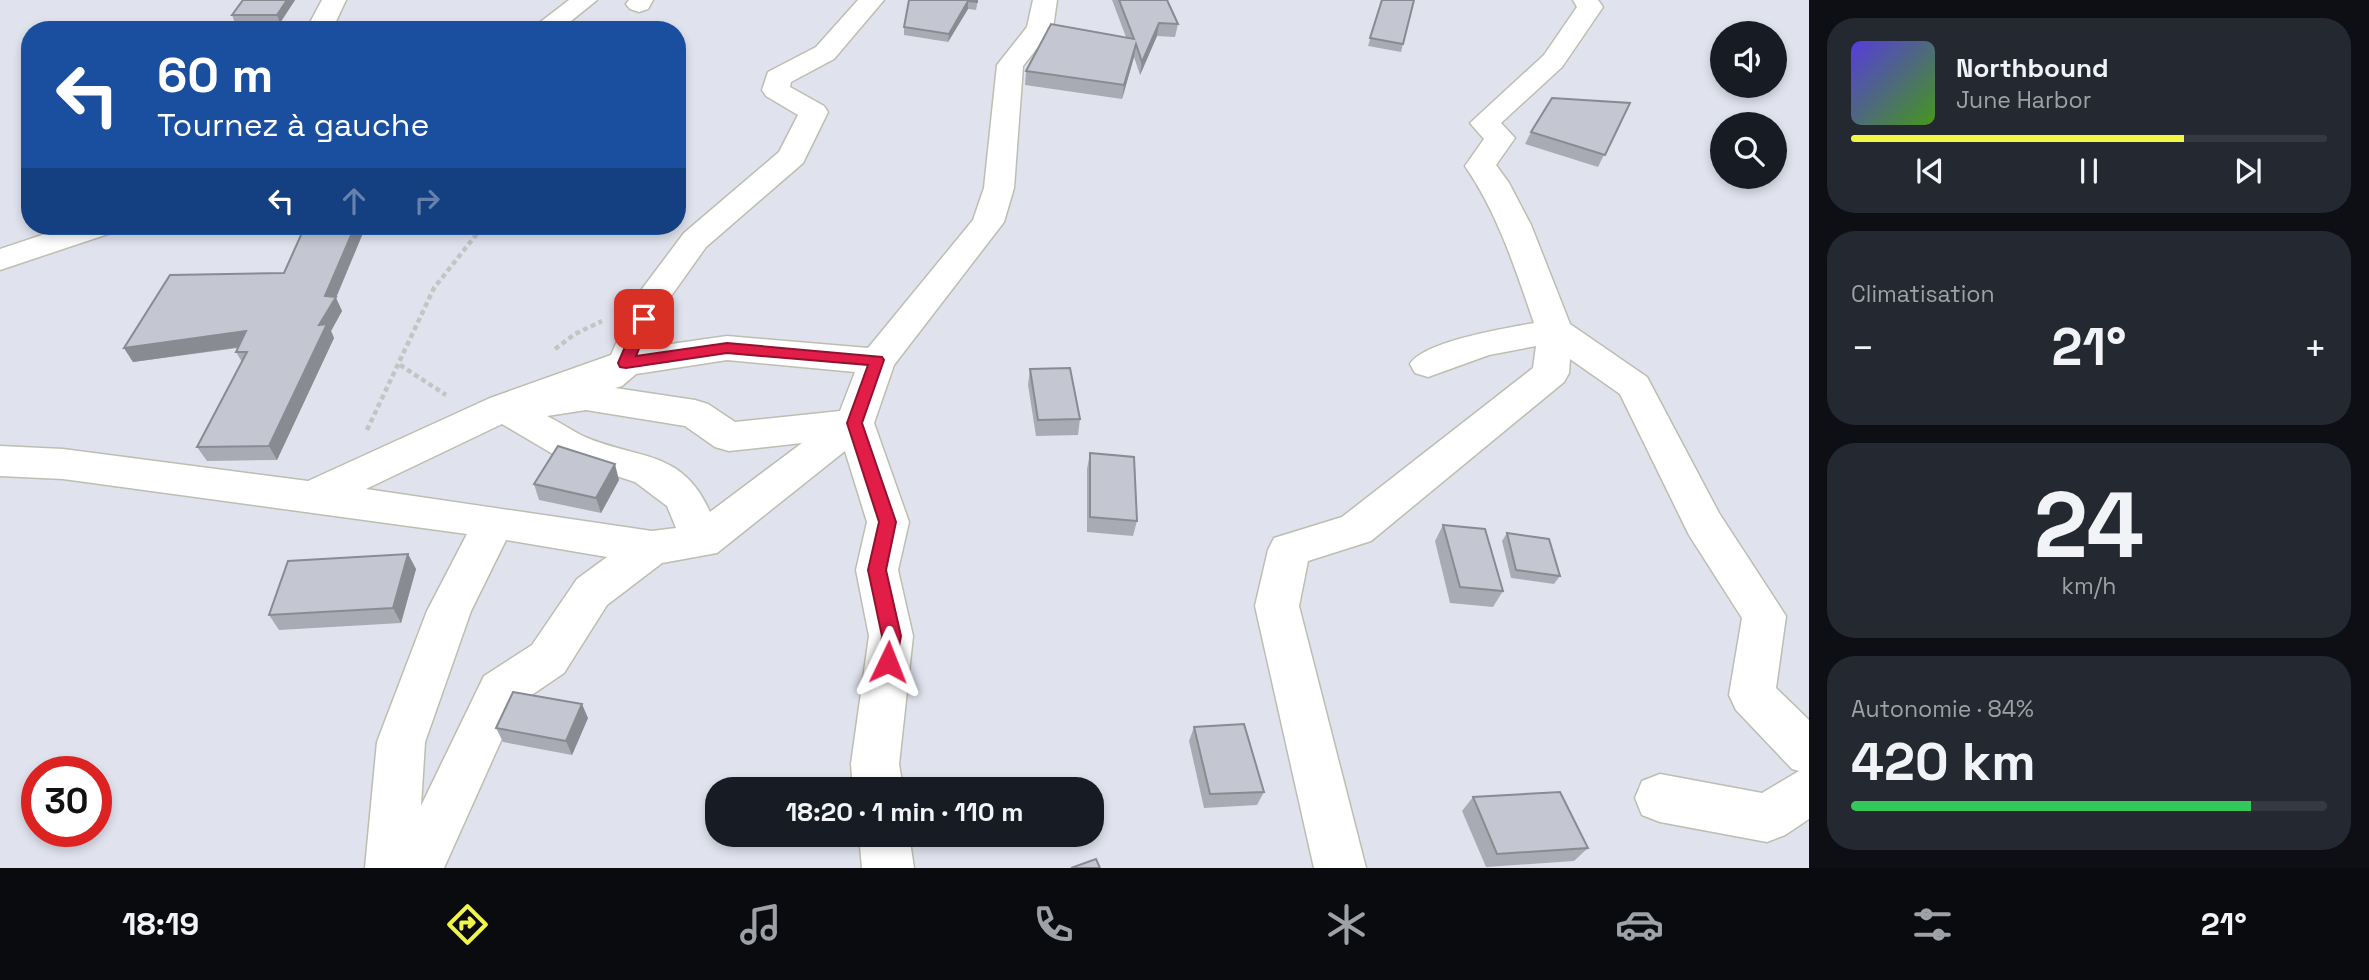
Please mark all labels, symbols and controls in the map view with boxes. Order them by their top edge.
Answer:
map controls [1710,21,1787,189]
button: sound [1710,21,1787,98]
text: 60 m [157,44,273,106]
icon: left [42,49,133,140]
text: Northbound [1956,51,2109,85]
text: June Harbor [1956,85,2091,115]
text: Tournez à gauche [157,105,429,145]
button: search [1710,112,1787,189]
icon: previous [1911,152,1949,190]
icon: pause [2070,152,2108,190]
icon: next [2229,152,2267,190]
icon: left [262,182,300,220]
icon: ahead [335,182,373,220]
icon: right [408,182,446,220]
text: Climatisation [1851,279,1995,309]
pin [614,289,674,349]
icon: arrive [625,300,663,338]
text: 21° [2052,314,2126,380]
text: − [1851,324,1875,372]
text: + [2303,324,2327,372]
text: 24 [2034,467,2144,584]
text: km/h [2062,571,2116,601]
position arrow [851,625,925,699]
text: Autonomie · 84% [1851,694,2034,724]
text: 420 km [1851,729,2036,795]
speed limit sign: 30 [21,756,112,847]
text: 18:20 · 1 min · 110 m [786,795,1023,829]
icon: directions [443,900,492,949]
icon: music [736,900,785,949]
icon: phone [1029,900,1078,949]
icon: climate [1322,900,1371,949]
icon: car [1615,900,1664,949]
icon: filters [1908,900,1957,949]
text: 18:19 [122,904,199,944]
text: 21° [2201,904,2247,944]

